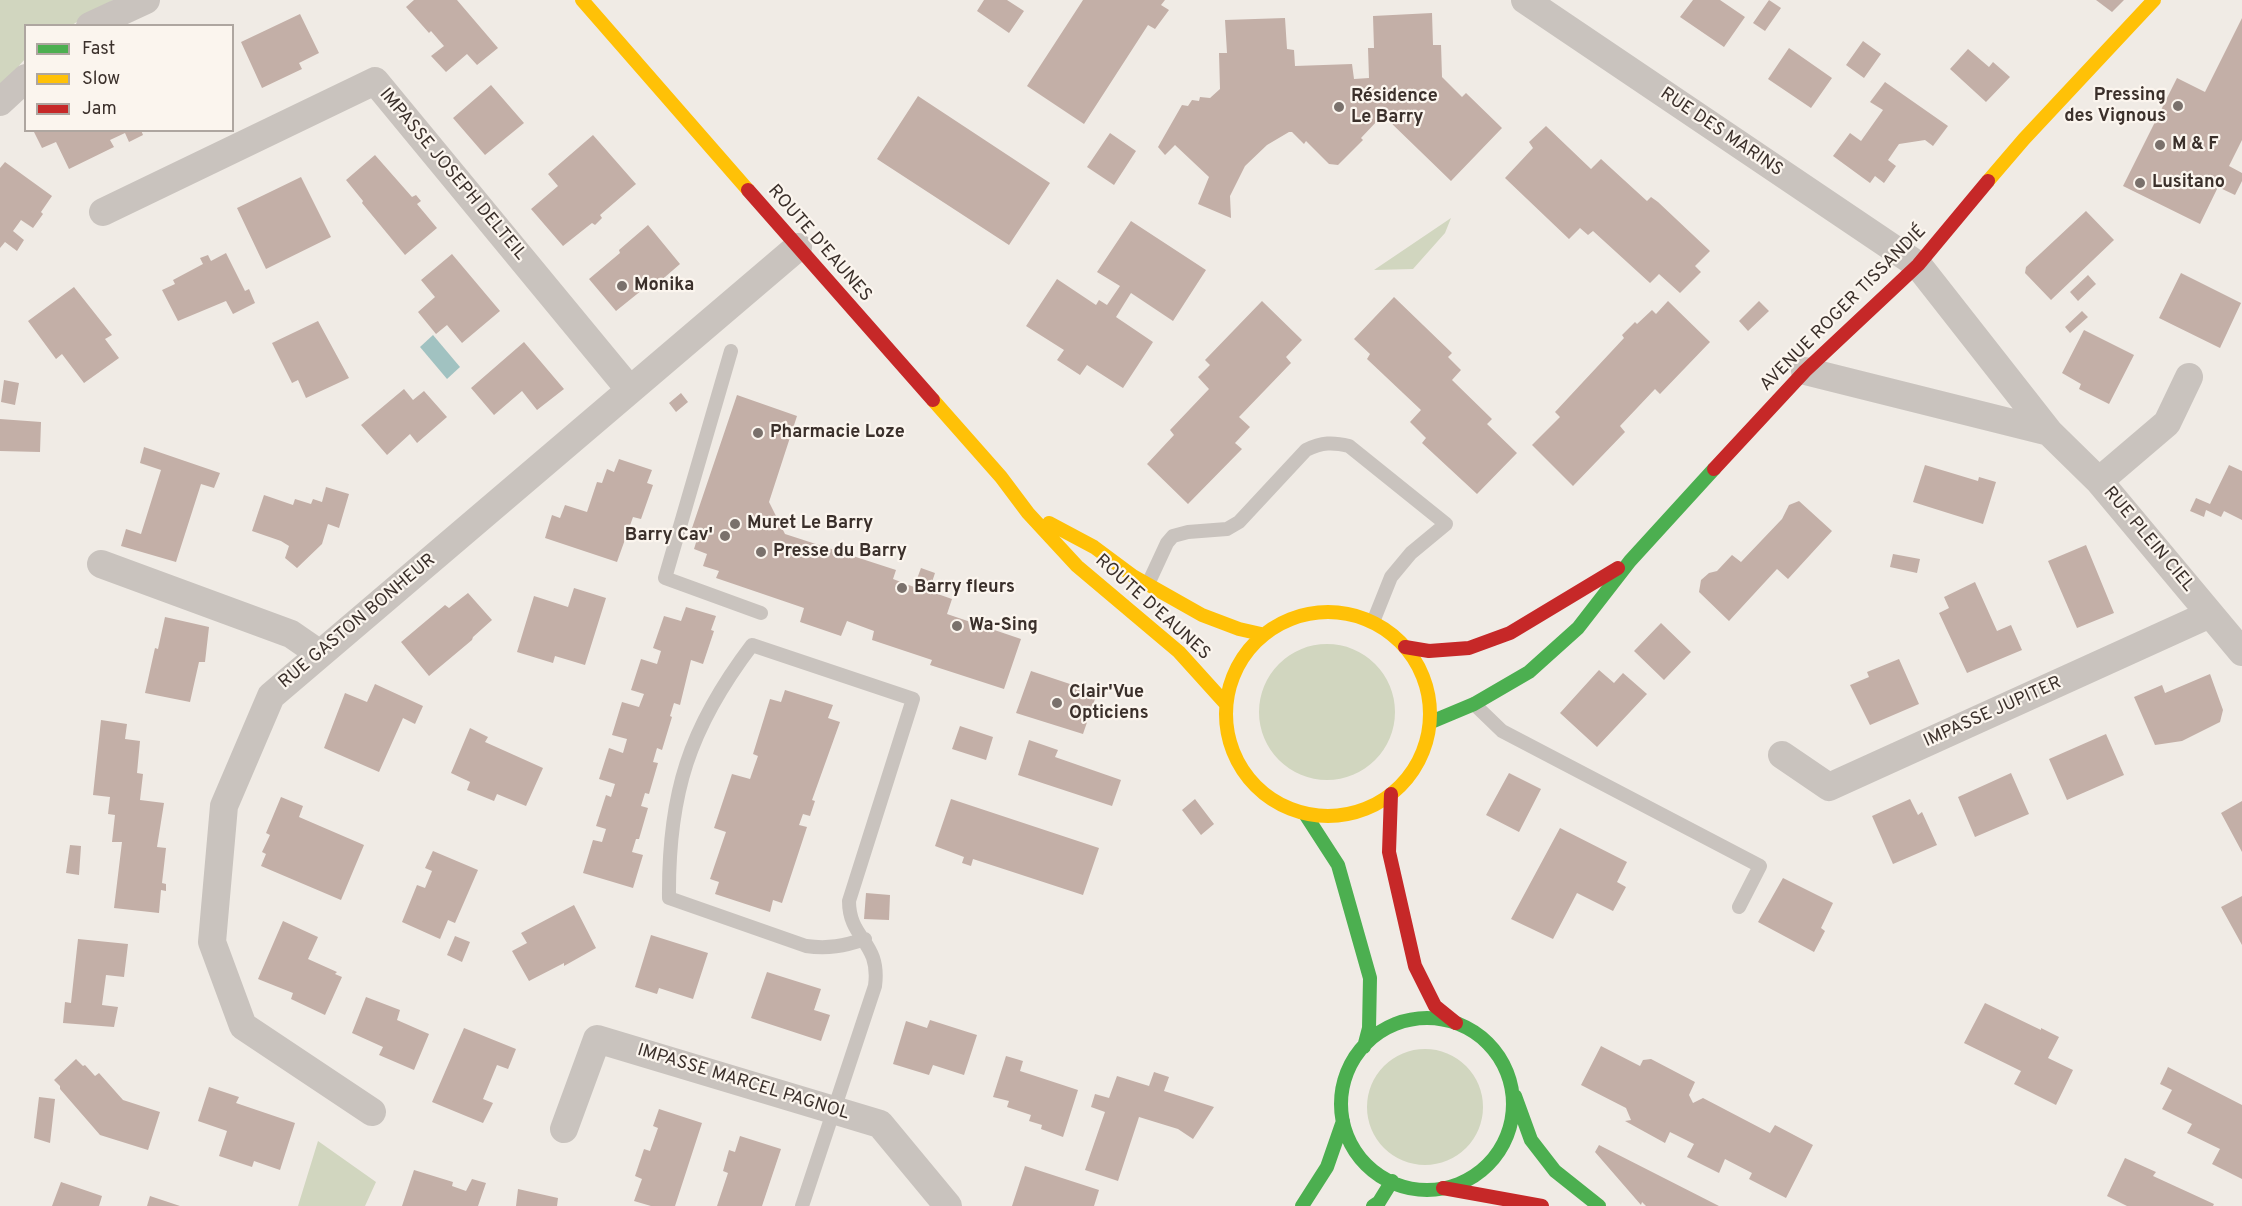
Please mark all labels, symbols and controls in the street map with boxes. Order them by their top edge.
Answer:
legend [24,24,234,132]
text: Fast [82,38,115,61]
text: Slow [82,68,120,91]
street label: RUE DES MARINS [1655,84,1787,182]
street label: IMPASSE JOSEPH DELTEIL [374,85,530,265]
place label: Pressing des Vignous [2064,85,2166,128]
place label: Résidence Le Barry [1351,86,1438,128]
text: Jam [82,98,117,121]
marker: Pressing des Vignous [2171,99,2185,113]
marker: Résidence Le Barry [1332,100,1346,114]
place label: M & F [2172,134,2219,156]
marker: M & F [2153,138,2167,152]
place label: Lusitano [2152,172,2225,194]
marker: Lusitano [2133,176,2147,190]
street label: ROUTE D'EAUNES [762,181,876,307]
street label: AVENUE ROGER TISSANDIÉ [1756,221,1932,397]
place label: Monika [634,275,694,297]
marker: Monika [615,279,629,293]
place label: Pharmacie Loze [770,422,905,444]
marker: Pharmacie Loze [751,426,765,440]
street label: RUE PLEIN CIEL [2098,483,2198,597]
place label: Muret Le Barry [747,513,873,535]
marker: Muret Le Barry [728,517,742,531]
place label: Barry Cav' [625,525,713,547]
marker: Barry Cav' [718,529,732,543]
place label: Presse du Barry [773,541,907,563]
marker: Presse du Barry [754,545,768,559]
street label: RUE GASTON BONHEUR [275,550,441,694]
street label: ROUTE D'EAUNES [1090,550,1214,666]
place label: Barry fleurs [914,577,1015,599]
marker: Barry fleurs [895,581,909,595]
place label: Wa-Sing [969,615,1038,637]
marker: Wa-Sing [950,619,964,633]
street label: IMPASSE JUPITER [1921,673,2065,753]
place label: Clair'Vue Opticiens [1069,682,1148,724]
marker: Clair'Vue Opticiens [1050,696,1064,710]
street label: IMPASSE MARCEL PAGNOL [634,1040,852,1126]

